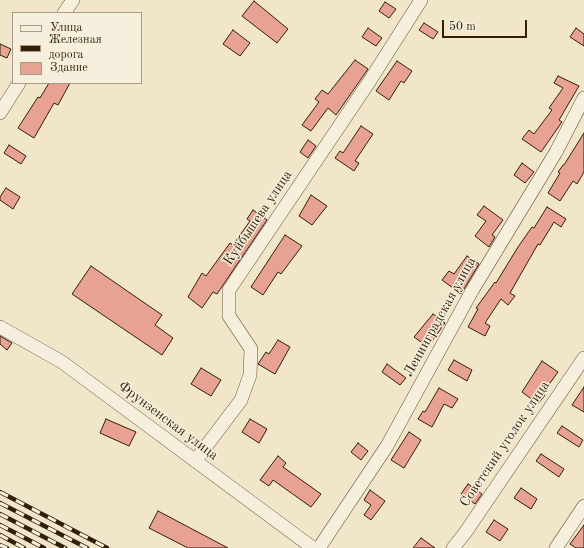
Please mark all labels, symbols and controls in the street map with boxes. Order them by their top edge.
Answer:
legend [12,12,142,84]
scale bar [444,12,529,38]
text: 50 m [449,21,476,33]
text: Улица [50,22,83,34]
text: Железная дорога [49,34,102,61]
text: Здание [50,62,88,74]
street label: Куйбышева улица [220,167,296,269]
street label: Ленинградская улица [400,254,480,380]
street label: Фрунзенская улица [115,378,221,464]
street label: Советский уголок улица [456,378,554,510]

